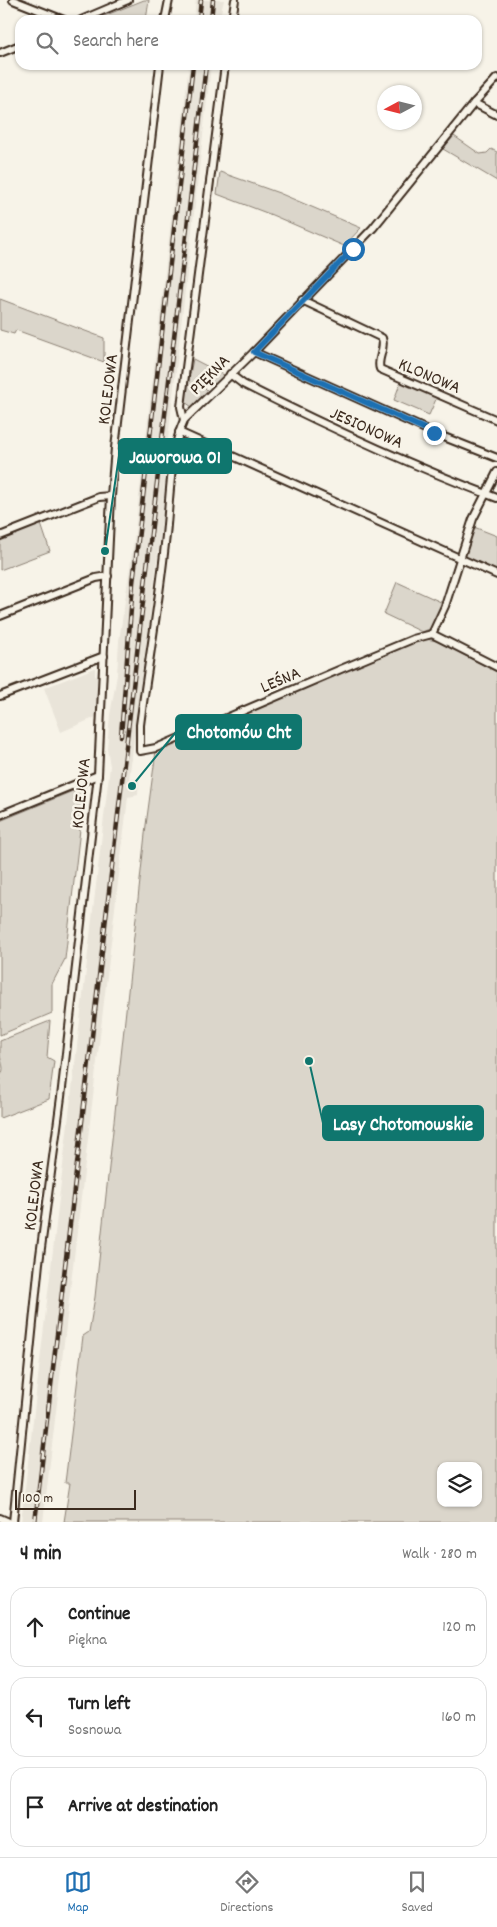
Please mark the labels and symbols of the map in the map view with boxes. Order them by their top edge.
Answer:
north arrow [377,85,422,130]
route start [342,238,365,261]
street label: PIĘKNA [185,350,237,402]
street label: KOLEJOWA [93,352,126,426]
street label: KLONOWA [394,353,464,402]
street label: JESIONOWA [325,402,407,457]
route end [423,422,446,445]
callout: Jaworowa 01 [119,439,231,473]
text: Jaworowa 01 [129,446,221,473]
street label: LEŚNA [257,662,305,701]
callout: Chotomów Cht [176,715,301,749]
text: Chotomów Cht [186,721,292,748]
street label: KOLEJOWA [66,756,99,830]
callout: Lasy Chotomowskie [323,1106,483,1140]
text: Lasy Chotomowskie [333,1113,473,1140]
street label: KOLEJOWA [19,1158,52,1232]
scale bar [15,1487,136,1510]

